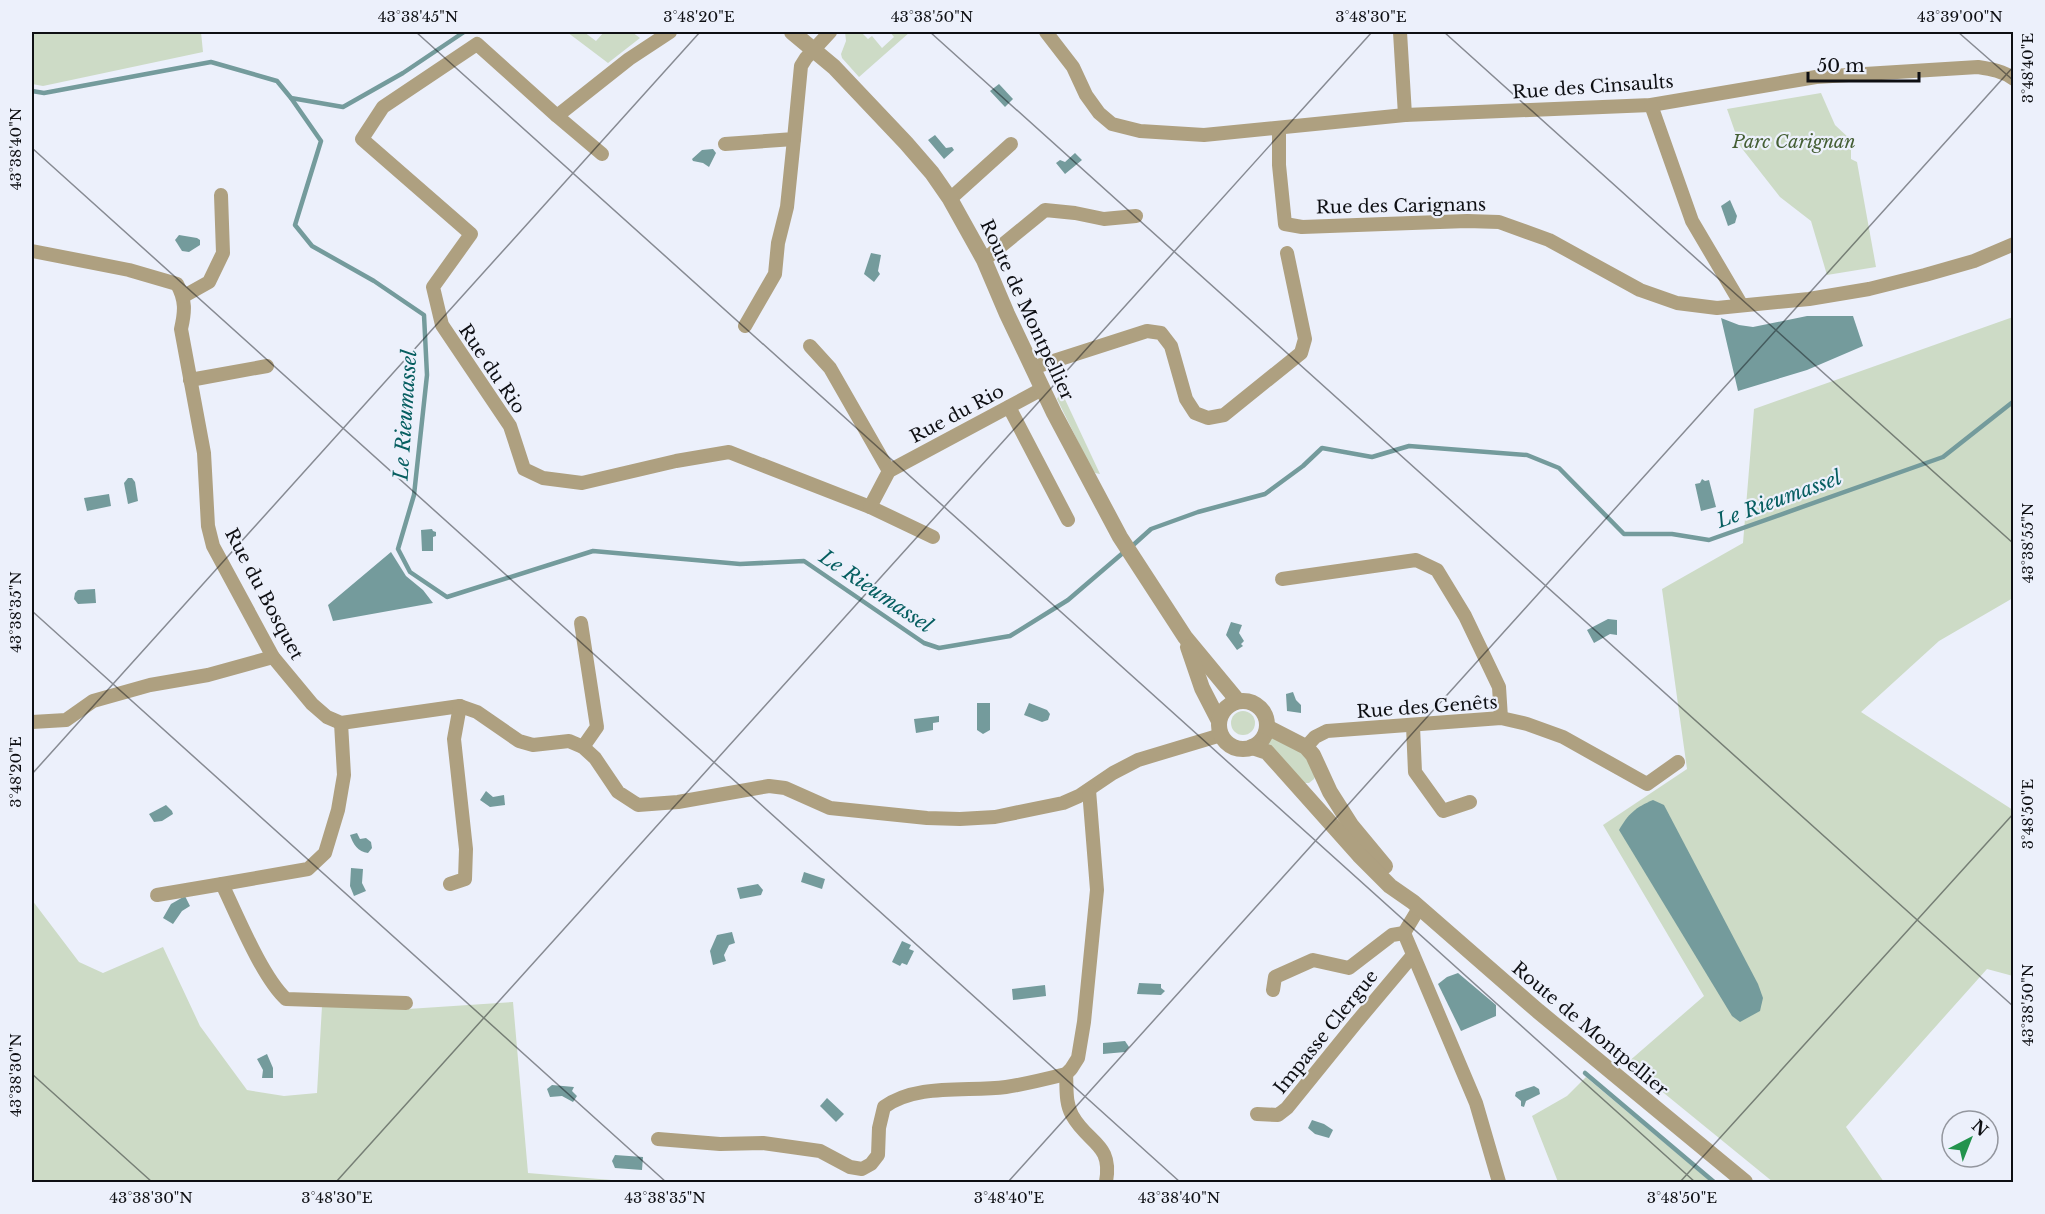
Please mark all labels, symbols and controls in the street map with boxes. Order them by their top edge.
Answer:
text: 43°38'45"N [378,7,458,26]
text: 3°48'20"E [663,7,735,26]
text: 43°38'50"N [891,7,973,26]
text: 3°48'30"E [1335,7,1407,26]
text: 43°39'00"N [1917,7,2003,26]
text: 3°48'40"E [2018,33,2037,103]
scale bar [1808,45,1919,83]
text: 50 m [1817,55,1865,77]
street label: Rue des Cinsaults [1512,70,1674,104]
text: 43°38'40"N [6,108,25,190]
park label: Parc Carignan [1731,131,1856,153]
street label: Rue des Carignans [1316,194,1486,218]
street label: Route de Montpellier [975,216,1079,404]
street label: Rue du Rio [454,320,530,418]
water label: Le Rieumassel [388,348,422,482]
street label: Rue du Rio [906,380,1008,448]
water label: Le Rieumassel [1712,465,1845,533]
text: 43°38'55"N [2018,503,2037,583]
street label: Rue du Bosquet [220,524,308,664]
water label: Le Rieumassel [814,544,938,638]
text: 43°38'35"N [6,571,25,653]
street label: Rue des Genêts [1356,691,1498,723]
text: 3°48'20"E [6,736,25,808]
text: 3°48'50"E [2018,779,2037,849]
street label: Route de Montpellier [1507,957,1673,1101]
text: 43°38'50"N [2018,964,2037,1046]
street label: Impasse Clergue [1269,966,1383,1098]
text: 43°38'30"N [6,1033,25,1117]
north arrow [1940,1109,2000,1169]
text: N [1968,1115,1992,1140]
text: 43°38'30"N [109,1188,193,1207]
text: 3°48'30"E [301,1188,373,1207]
text: 43°38'35"N [624,1188,706,1207]
text: 3°48'40"E [974,1188,1044,1207]
text: 43°38'40"N [1138,1188,1220,1207]
text: 3°48'50"E [1647,1188,1717,1207]

